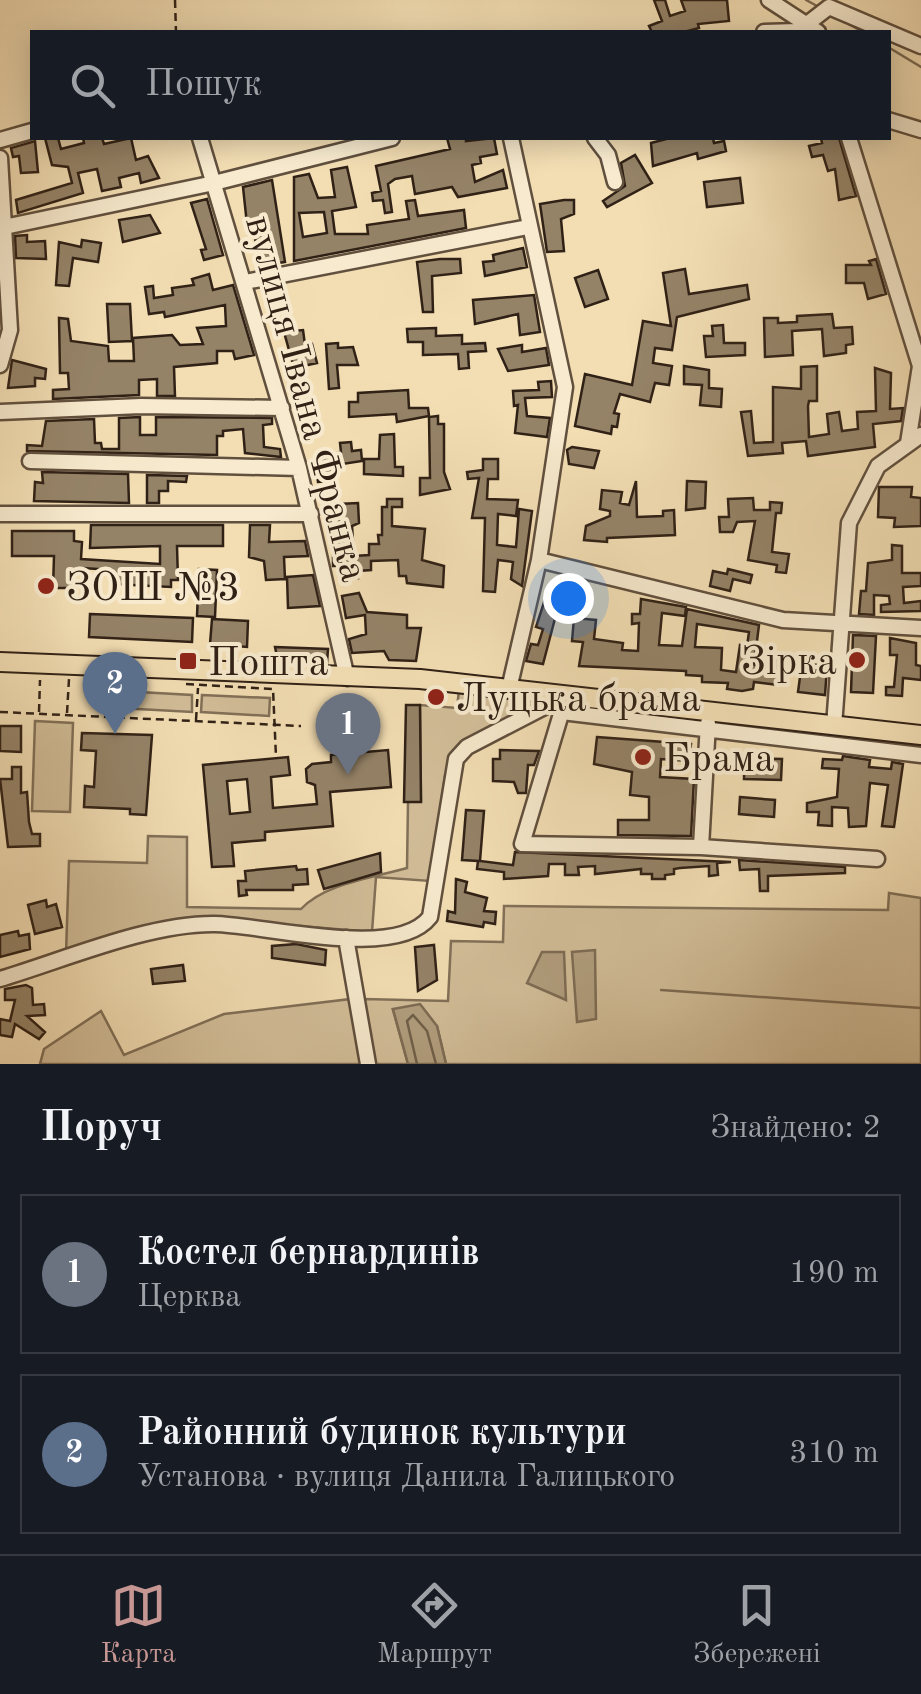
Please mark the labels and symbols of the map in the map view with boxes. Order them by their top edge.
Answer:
street label: вулиця Івана Франка [236,212,372,587]
place label: ЗОШ №3 [66,570,240,610]
your location [543,573,594,624]
marker: ЗОШ №3 [35,575,57,597]
place label: Зірка [741,644,837,684]
place label: Пошта [208,645,329,685]
marker: Зірка [846,649,868,671]
marker: Пошта [177,650,199,672]
pin: 2 [82,652,148,734]
place label: Луцька брама [456,681,701,721]
marker: Луцька брама [425,686,447,708]
pin: 1 [316,692,380,775]
place label: Брама [663,741,775,781]
marker: Брама [632,746,654,768]

